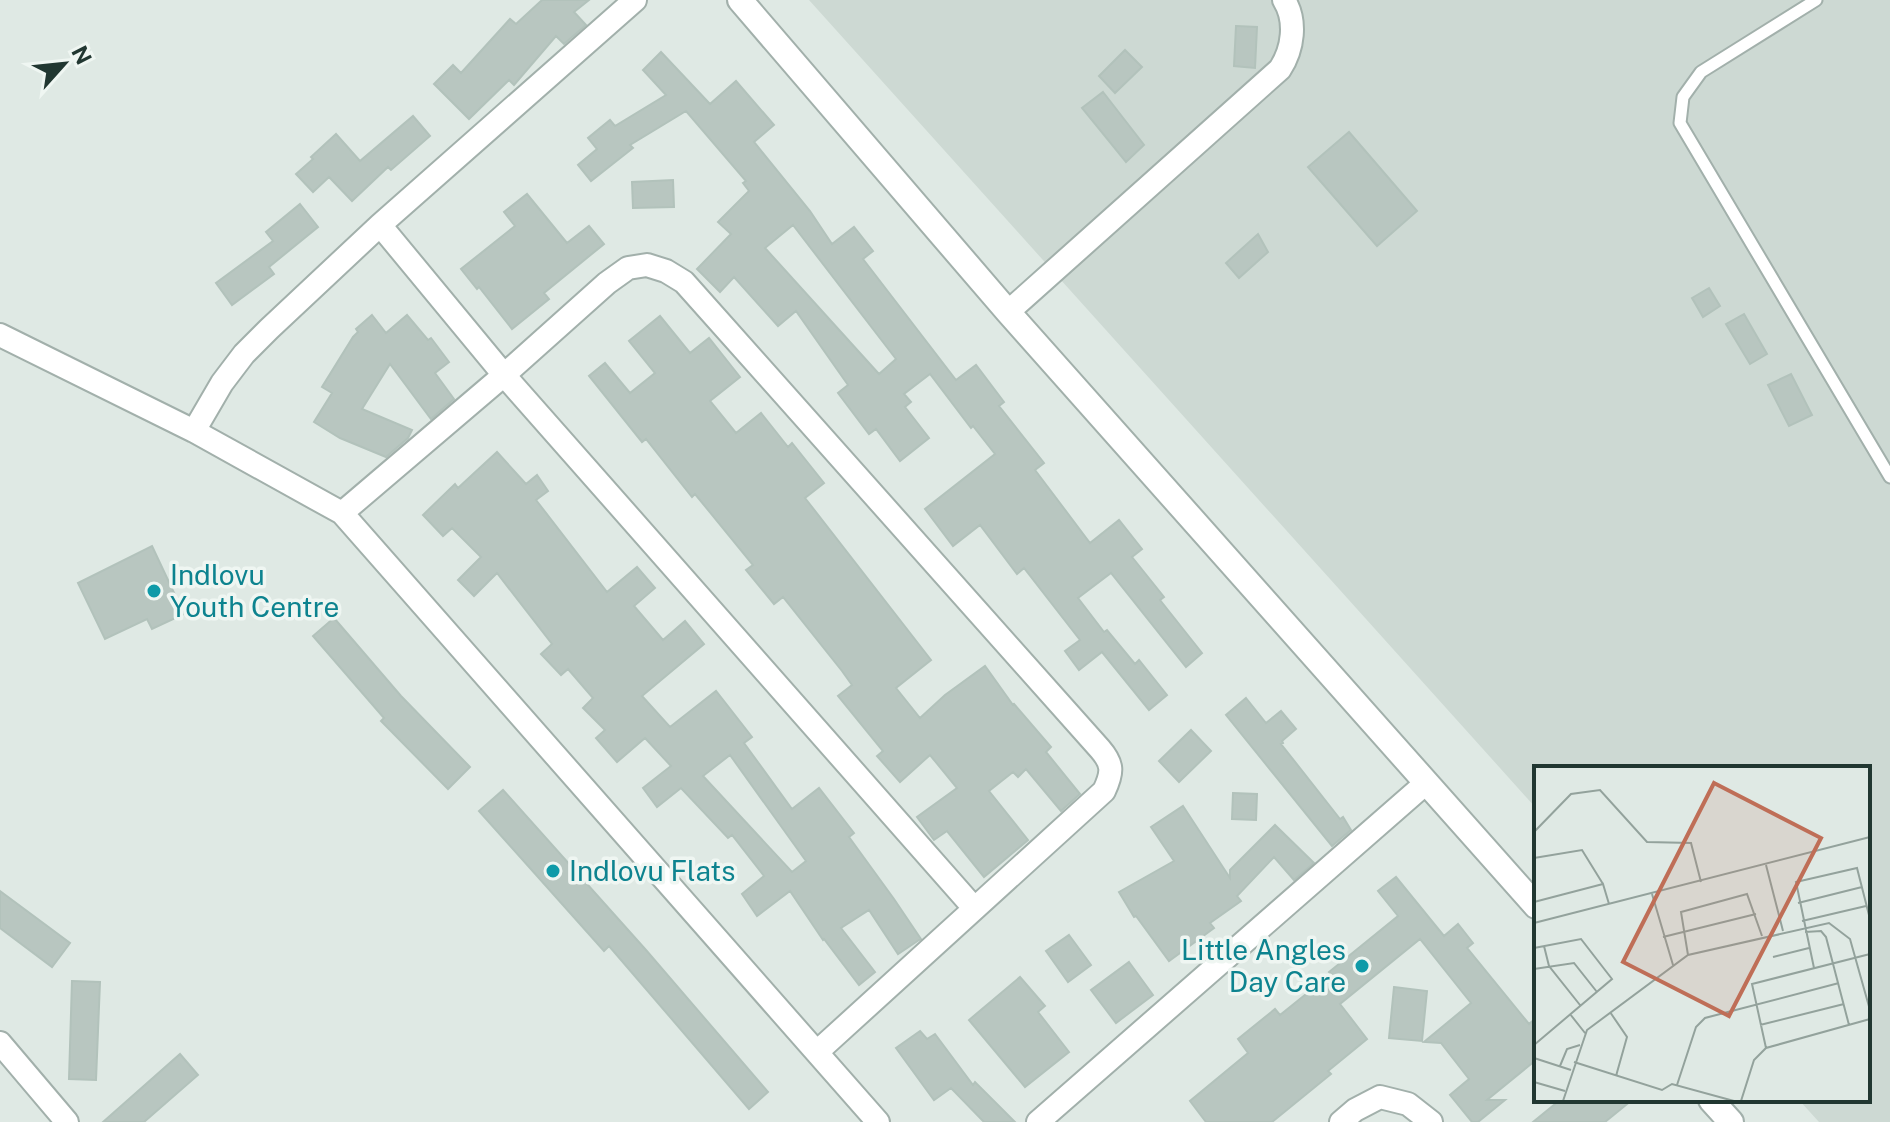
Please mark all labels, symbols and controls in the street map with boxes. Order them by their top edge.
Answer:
north arrow [24,24,104,104]
text: N [66,41,97,68]
place label: Indlovu Youth Centre [170,558,339,623]
marker: Indlovu Youth Centre [145,582,163,600]
inset map [1534,766,1870,1102]
place label: Indlovu Flats [569,854,735,887]
marker: Indlovu Flats [544,862,562,880]
place label: Little Angles Day Care [1181,933,1346,998]
marker: Little Angles Day Care [1353,957,1371,975]

